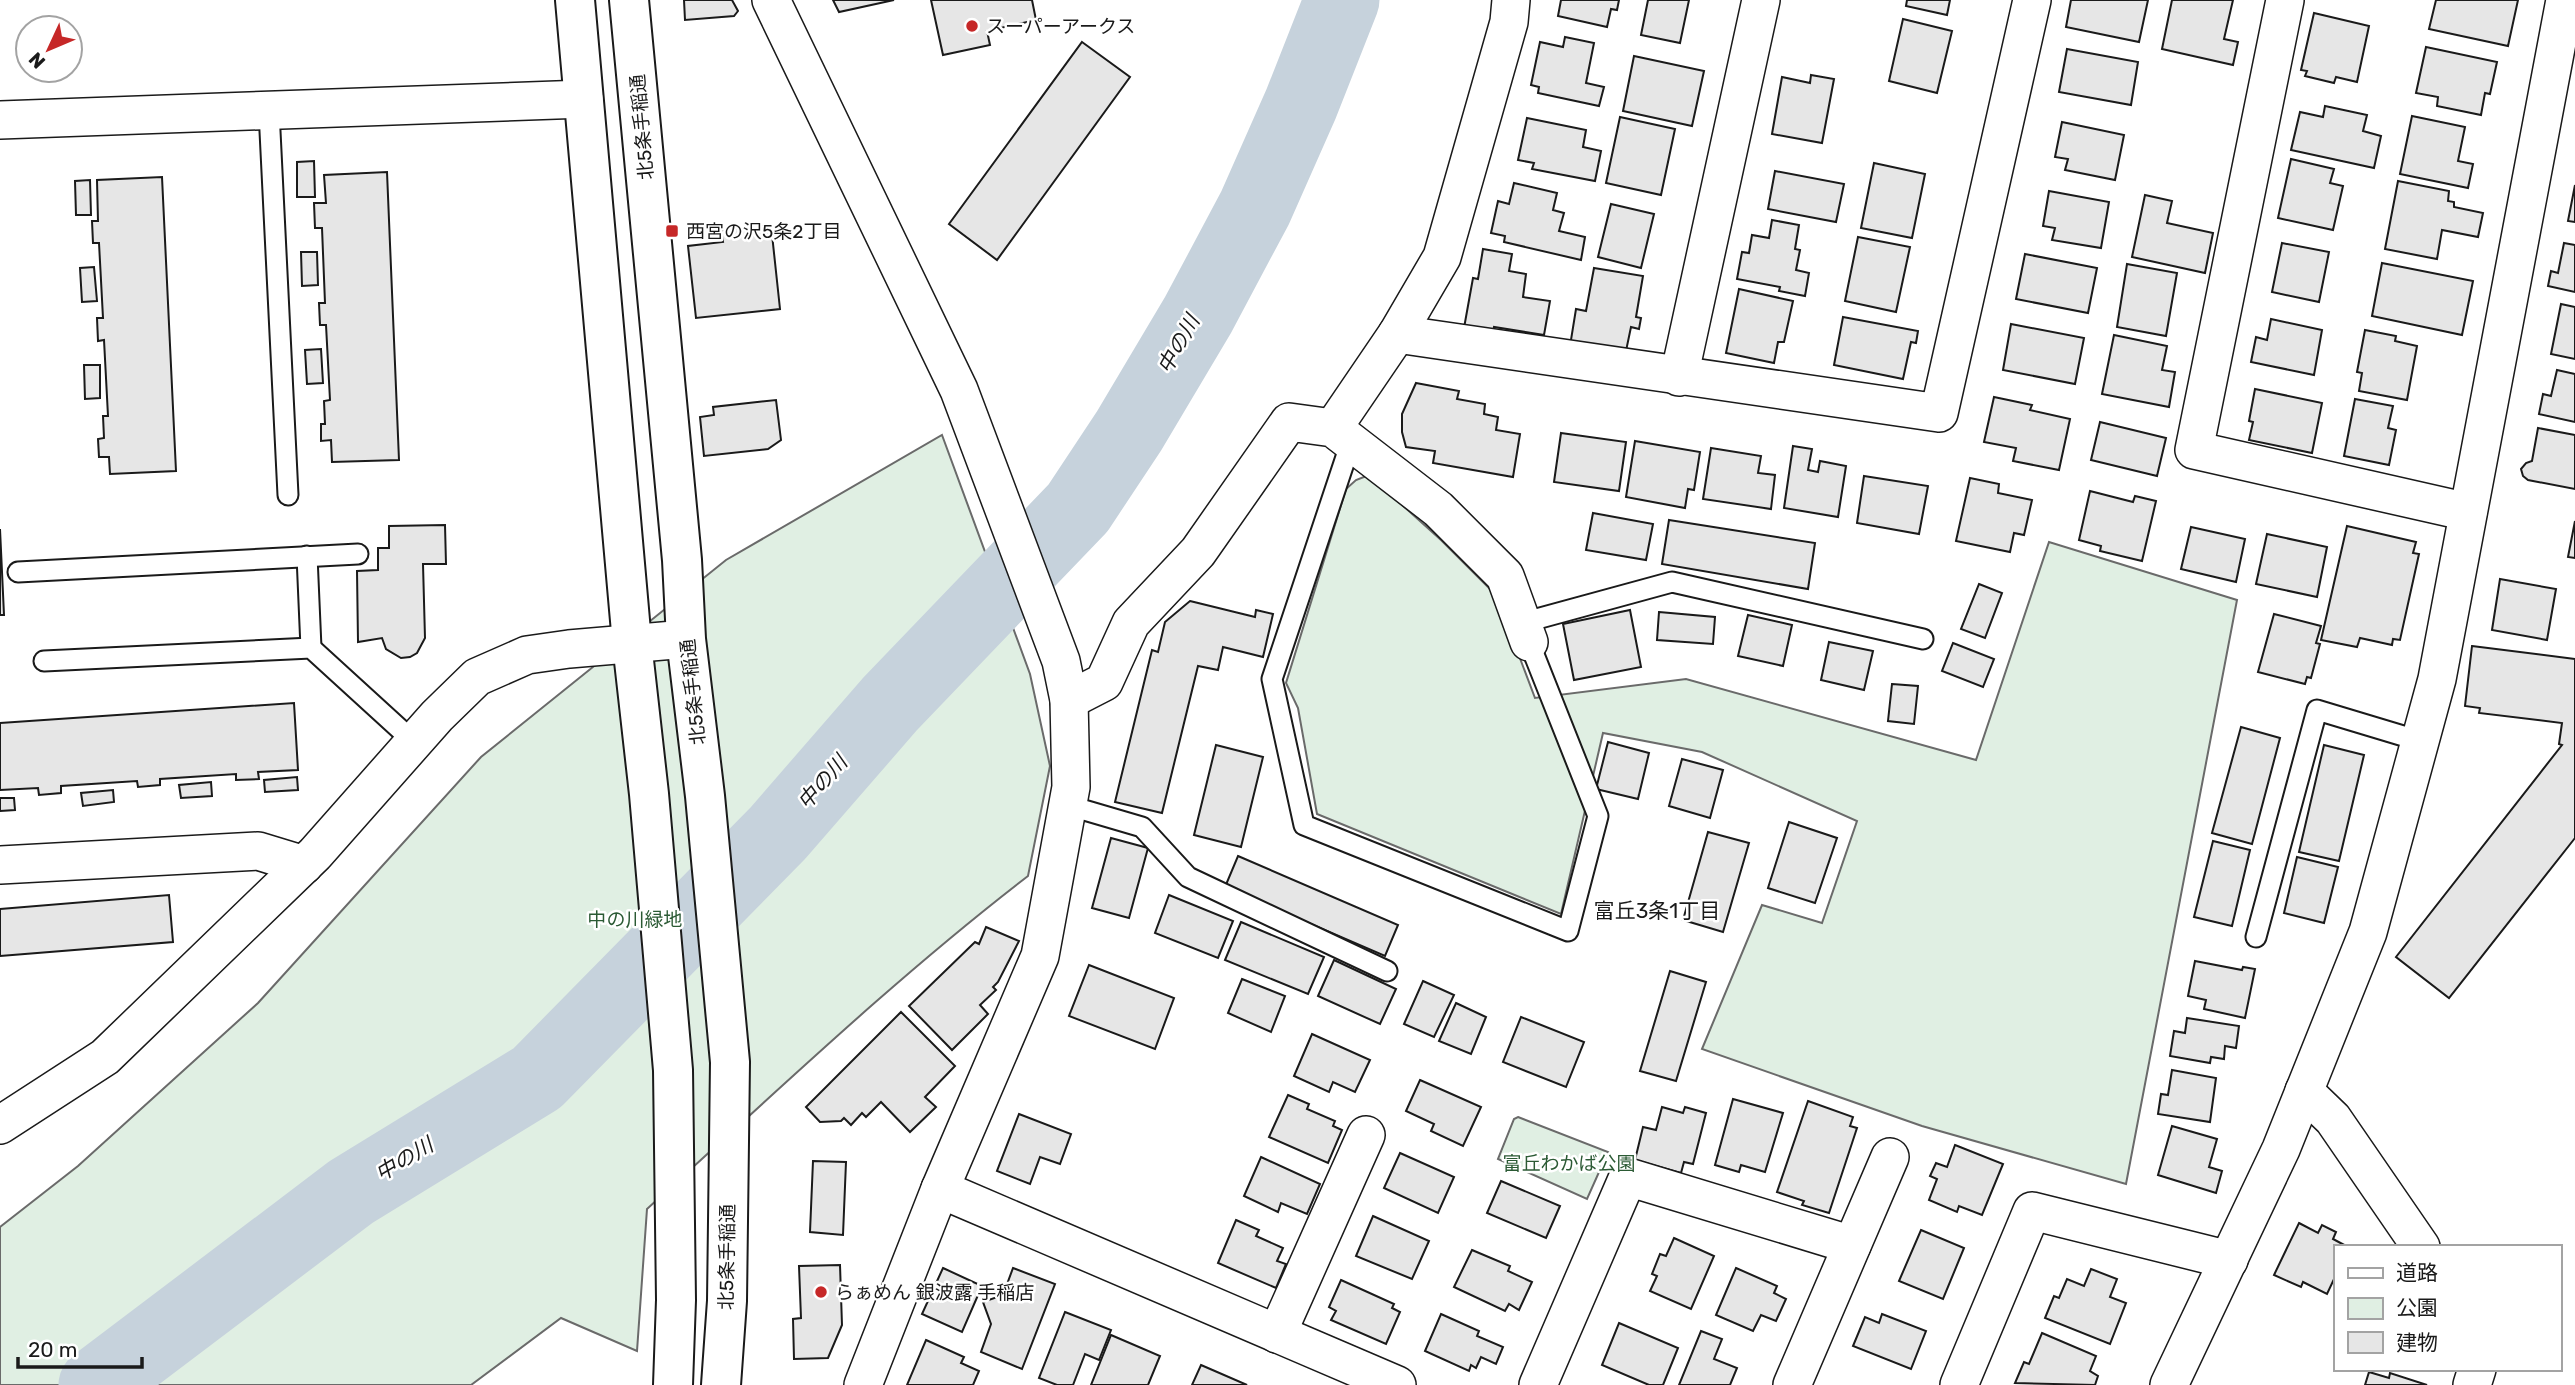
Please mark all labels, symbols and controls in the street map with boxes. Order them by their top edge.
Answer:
north arrow [14,14,84,84]
place label: スーパーアークス [986,15,1135,38]
marker: スーパーアークス [964,18,980,34]
text: N [24,48,50,73]
street label: 北5条手稲通 [626,73,658,181]
place label: 西宮の沢5条2丁目 [686,220,841,243]
marker: 西宮の沢5条2丁目 [664,223,680,239]
water label: 中の川 [1152,309,1205,378]
street label: 北5条手稲通 [676,638,710,746]
water label: 中の川 [792,749,853,814]
district label: 富丘3条1丁目 [1594,898,1720,923]
park label: 中の川緑地 [587,908,683,931]
water label: 中の川 [371,1131,439,1186]
park label: 富丘わかば公園 [1502,1152,1636,1175]
street label: 北5条手稲通 [715,1204,739,1310]
legend [2334,1245,2561,1371]
text: 道路 [2396,1260,2438,1285]
place label: らぁめん 銀波露 手稲店 [835,1281,1034,1304]
marker: らぁめん 銀波露 手稲店 [813,1284,829,1300]
text: 公園 [2396,1295,2438,1320]
scale bar [18,1326,142,1370]
text: 建物 [2396,1330,2438,1355]
text: 20 m [28,1337,77,1362]

